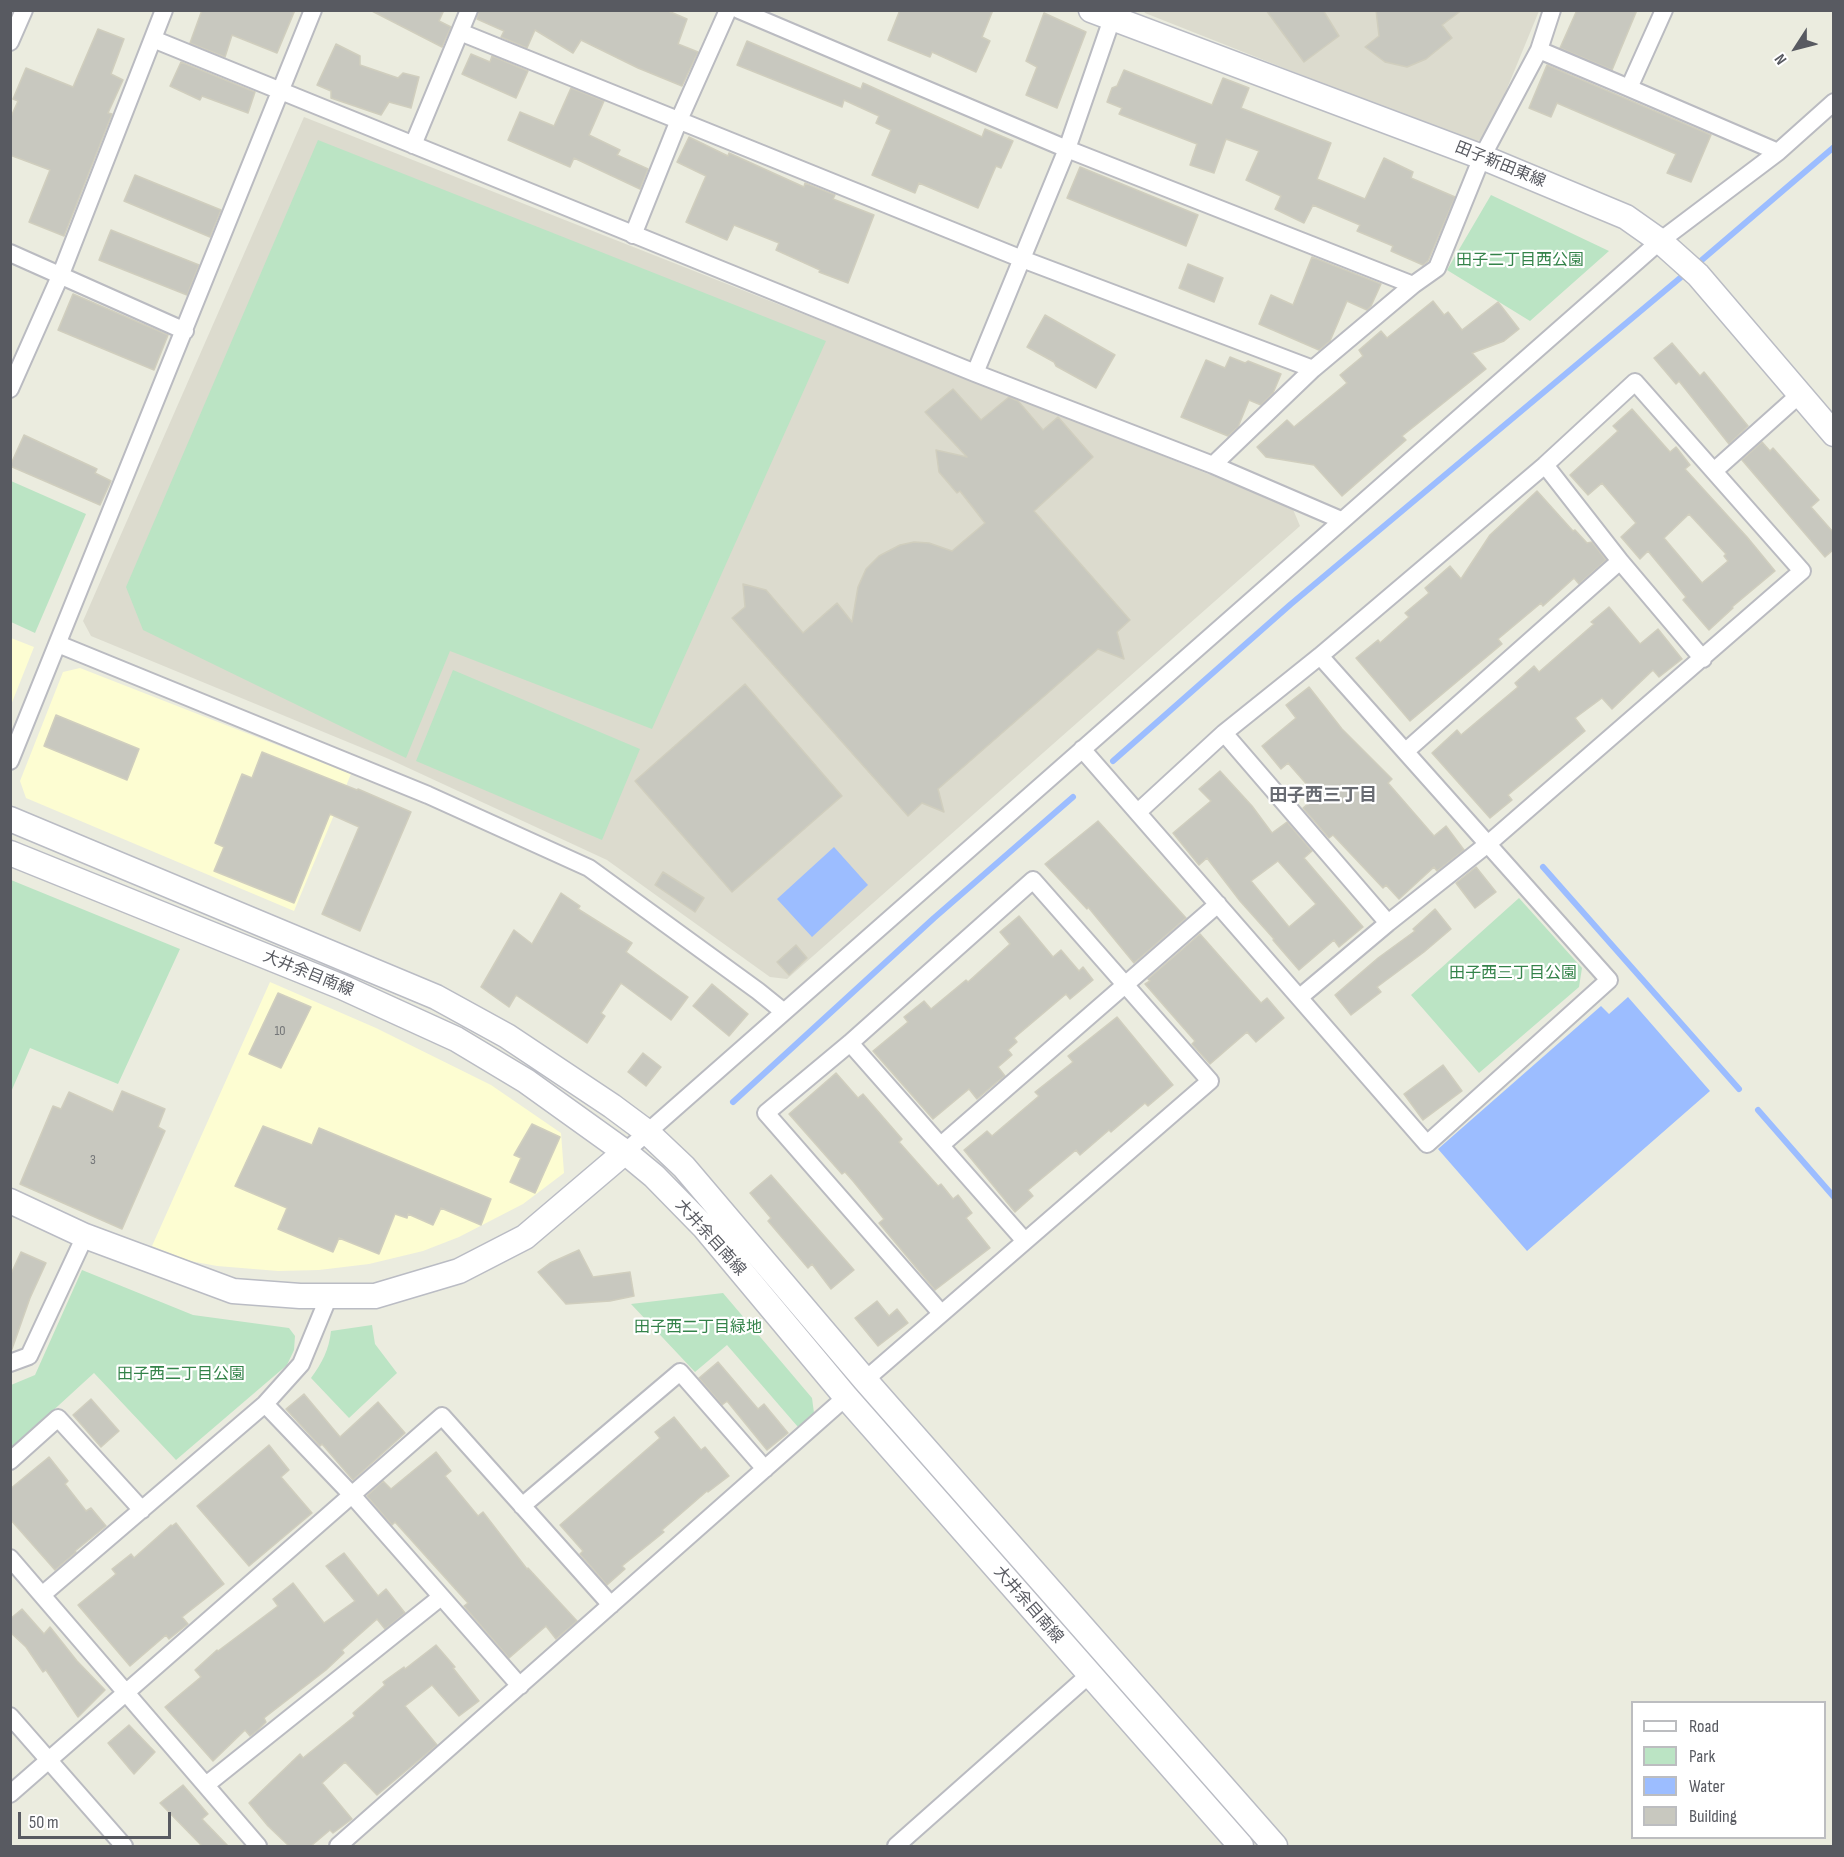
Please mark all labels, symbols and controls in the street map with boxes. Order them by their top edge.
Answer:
north arrow [1766,18,1826,78]
text: N [1771,50,1791,68]
street label: 田子新田東線 [1452,138,1548,192]
park label: 田子二丁目西公園 [1456,251,1584,271]
district label: 田子西三丁目 [1269,785,1377,807]
street label: 大井余目南線 [260,947,356,1001]
park label: 田子西三丁目公園 [1449,964,1577,984]
house number: 10 [274,1023,286,1039]
house number: 3 [90,1152,96,1168]
street label: 大井余目南線 [671,1196,749,1280]
park label: 田子西二丁目緑地 [634,1318,762,1338]
park label: 田子西二丁目公園 [117,1365,245,1385]
street label: 大井余目南線 [989,1562,1067,1648]
legend [1631,1701,1826,1839]
text: Road [1689,1716,1719,1737]
text: Park [1689,1746,1715,1767]
text: Water [1689,1776,1725,1797]
scale bar [21,1800,174,1838]
text: Building [1689,1806,1737,1827]
text: 50 m [29,1812,59,1833]

